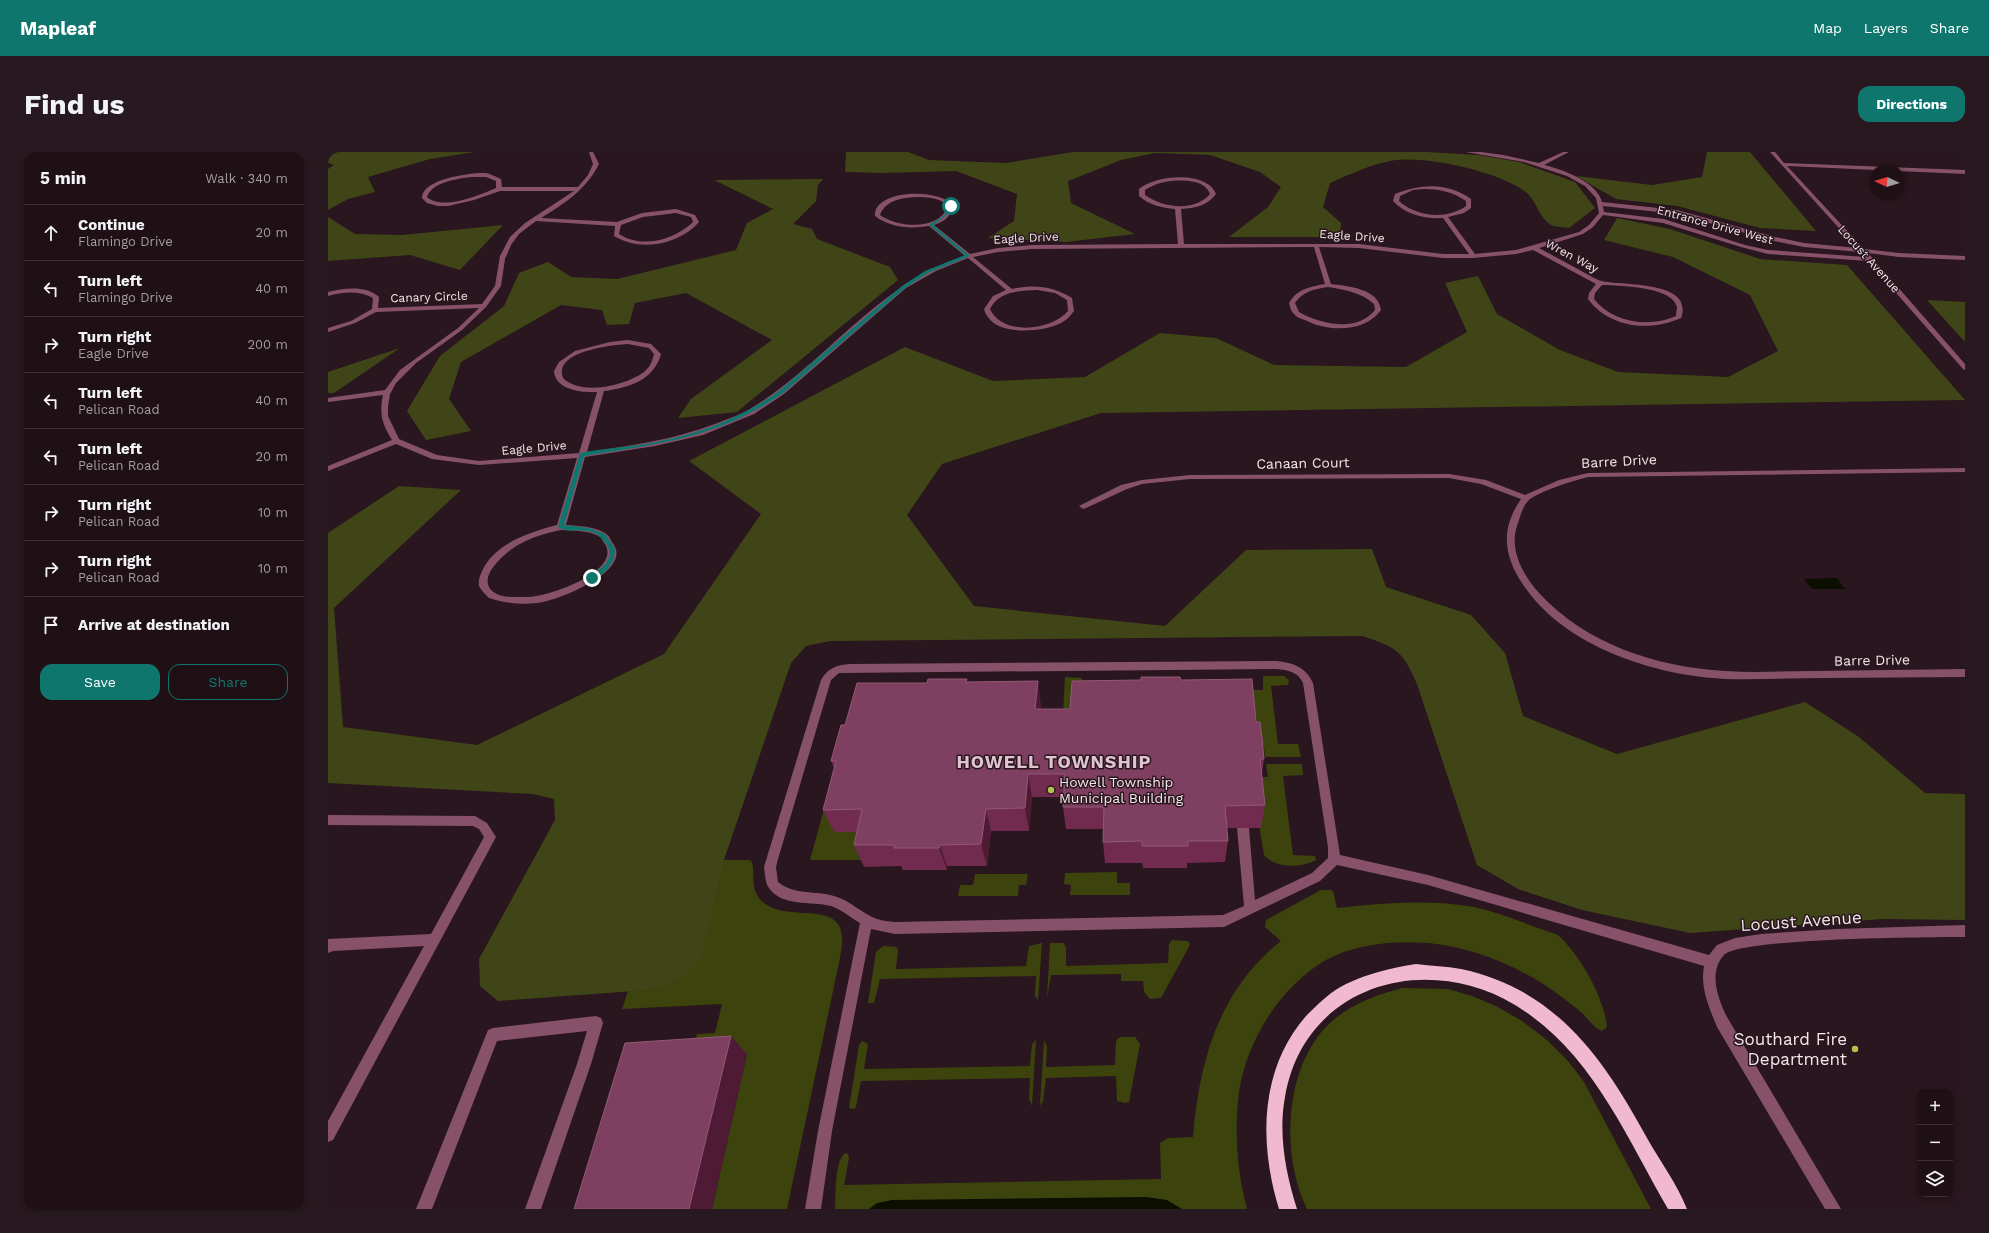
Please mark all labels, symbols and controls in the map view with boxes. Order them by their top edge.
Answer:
text: Mapleaf [20,17,96,40]
text: Map [1813,20,1842,36]
text: Layers [1864,20,1908,36]
text: Share [1930,20,1969,36]
button: Directions [1858,86,1965,122]
text: Find us [24,88,124,121]
north arrow [1869,164,1905,200]
text: 5 min [40,168,86,188]
text: Walk · 340 m [205,171,288,186]
route start [942,197,960,215]
street label: Entrance Drive West [1655,203,1775,247]
text: Continue [78,216,145,234]
icon: ahead [40,222,62,244]
street label: Locust Avenue [1835,222,1903,296]
text: 20 m [256,225,288,240]
street label: Eagle Drive [1319,227,1385,245]
street label: Eagle Drive [993,229,1059,247]
text: Flamingo Drive [78,234,173,249]
street label: Wren Way [1543,236,1602,276]
text: Turn left [78,272,142,290]
icon: left [40,278,62,300]
text: 40 m [255,281,288,296]
street label: Canary Circle [390,289,468,305]
text: Flamingo Drive [78,290,173,305]
text: Turn right [78,328,151,346]
icon: right [40,334,62,356]
text: 200 m [247,337,288,352]
text: Eagle Drive [78,346,149,361]
text: Turn left [78,384,142,402]
icon: left [40,390,62,412]
text: 40 m [255,393,288,408]
text: Pelican Road [78,402,160,417]
street label: Eagle Drive [501,438,567,458]
text: Turn left [78,440,142,458]
icon: left [40,446,62,468]
text: 20 m [256,449,288,464]
street label: Barre Drive [1581,451,1657,471]
street label: Canaan Court [1256,454,1350,472]
text: Pelican Road [78,458,160,473]
text: Turn right [78,496,151,514]
icon: right [40,502,62,524]
text: 10 m [258,505,288,520]
text: Pelican Road [78,514,160,529]
text: Turn right [78,552,151,570]
icon: right [40,558,62,580]
text: 10 m [258,561,288,576]
route end [583,569,601,587]
text: Pelican Road [78,570,160,585]
icon: arrive [40,614,62,636]
text: Arrive at destination [78,616,230,634]
street label: Barre Drive [1834,651,1910,669]
button: Save [40,664,160,700]
button: Share [168,664,288,700]
district label: HOWELL TOWNSHIP [956,751,1152,772]
place label: Howell Township Municipal Building [1059,774,1184,806]
marker: Howell Township Municipal Building [1046,785,1056,795]
street label: Locust Avenue [1740,907,1862,935]
place label: Southard Fire Department [1734,1029,1847,1069]
marker: Southard Fire Department [1850,1044,1860,1054]
map controls [1917,1089,1953,1197]
button: + [1917,1089,1953,1125]
button: − [1917,1125,1953,1161]
button: layers [1917,1161,1953,1197]

